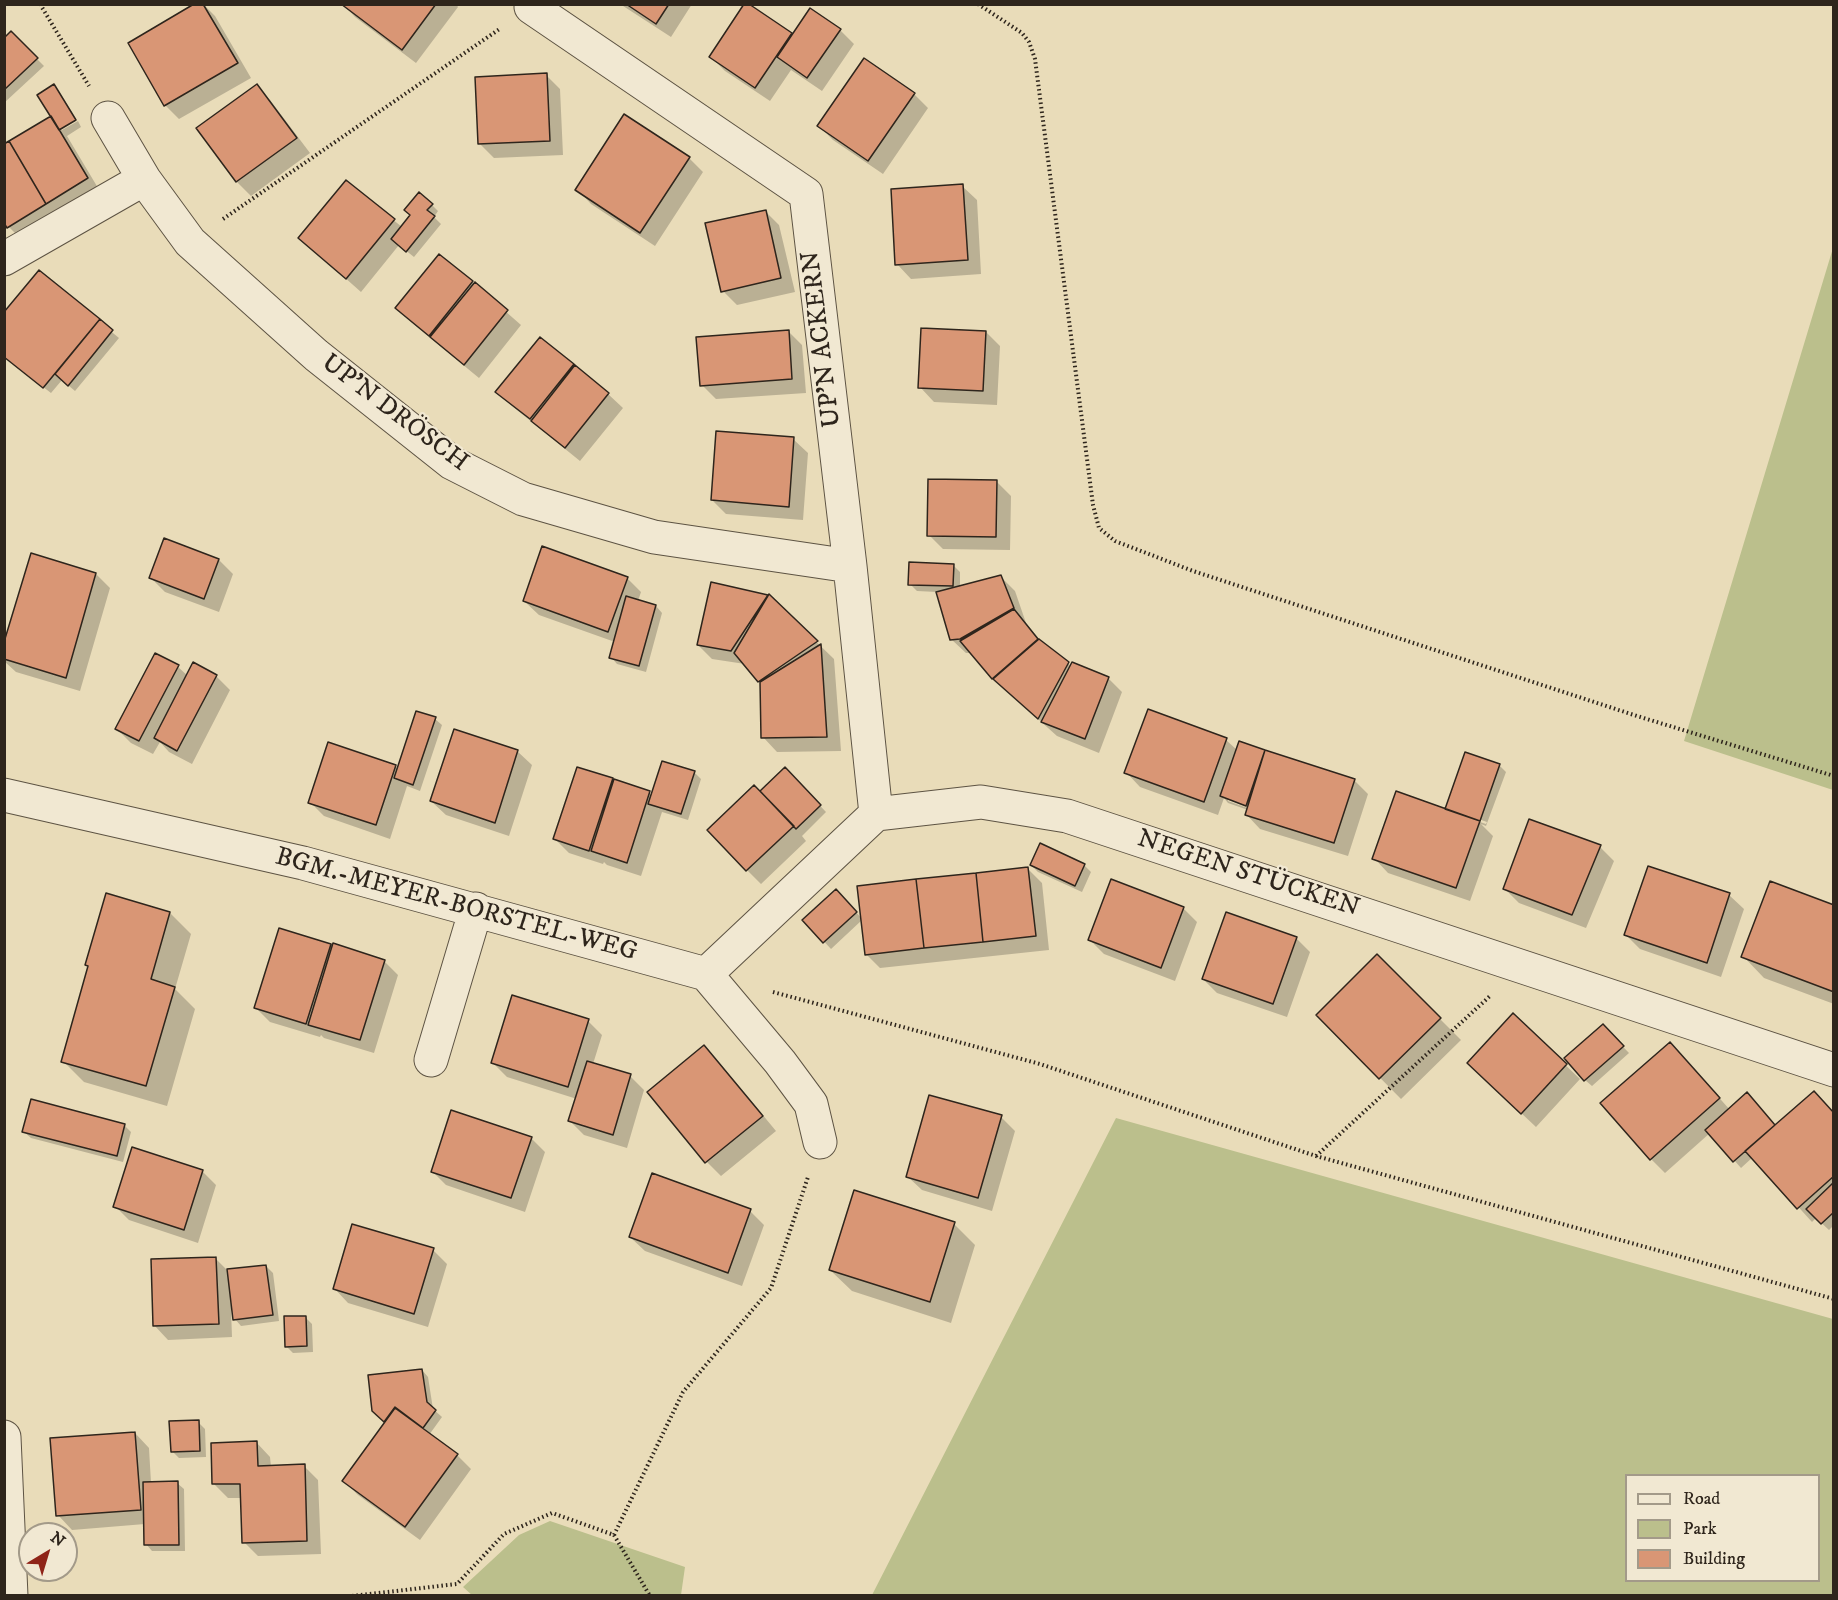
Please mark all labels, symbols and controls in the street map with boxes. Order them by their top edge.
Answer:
street label: UP'N ACKERN [797,249,849,429]
street label: UP'N DRÖSCH [314,349,474,479]
street label: NEGEN STÜCKEN [1133,824,1363,926]
street label: BGM.-MEYER-BORSTEL-WEG [272,843,640,969]
legend [1625,1474,1820,1582]
text: Road [1683,1488,1720,1510]
text: Park [1683,1518,1717,1540]
north arrow [18,1522,78,1582]
text: N [47,1527,69,1551]
text: Building [1683,1548,1745,1570]

